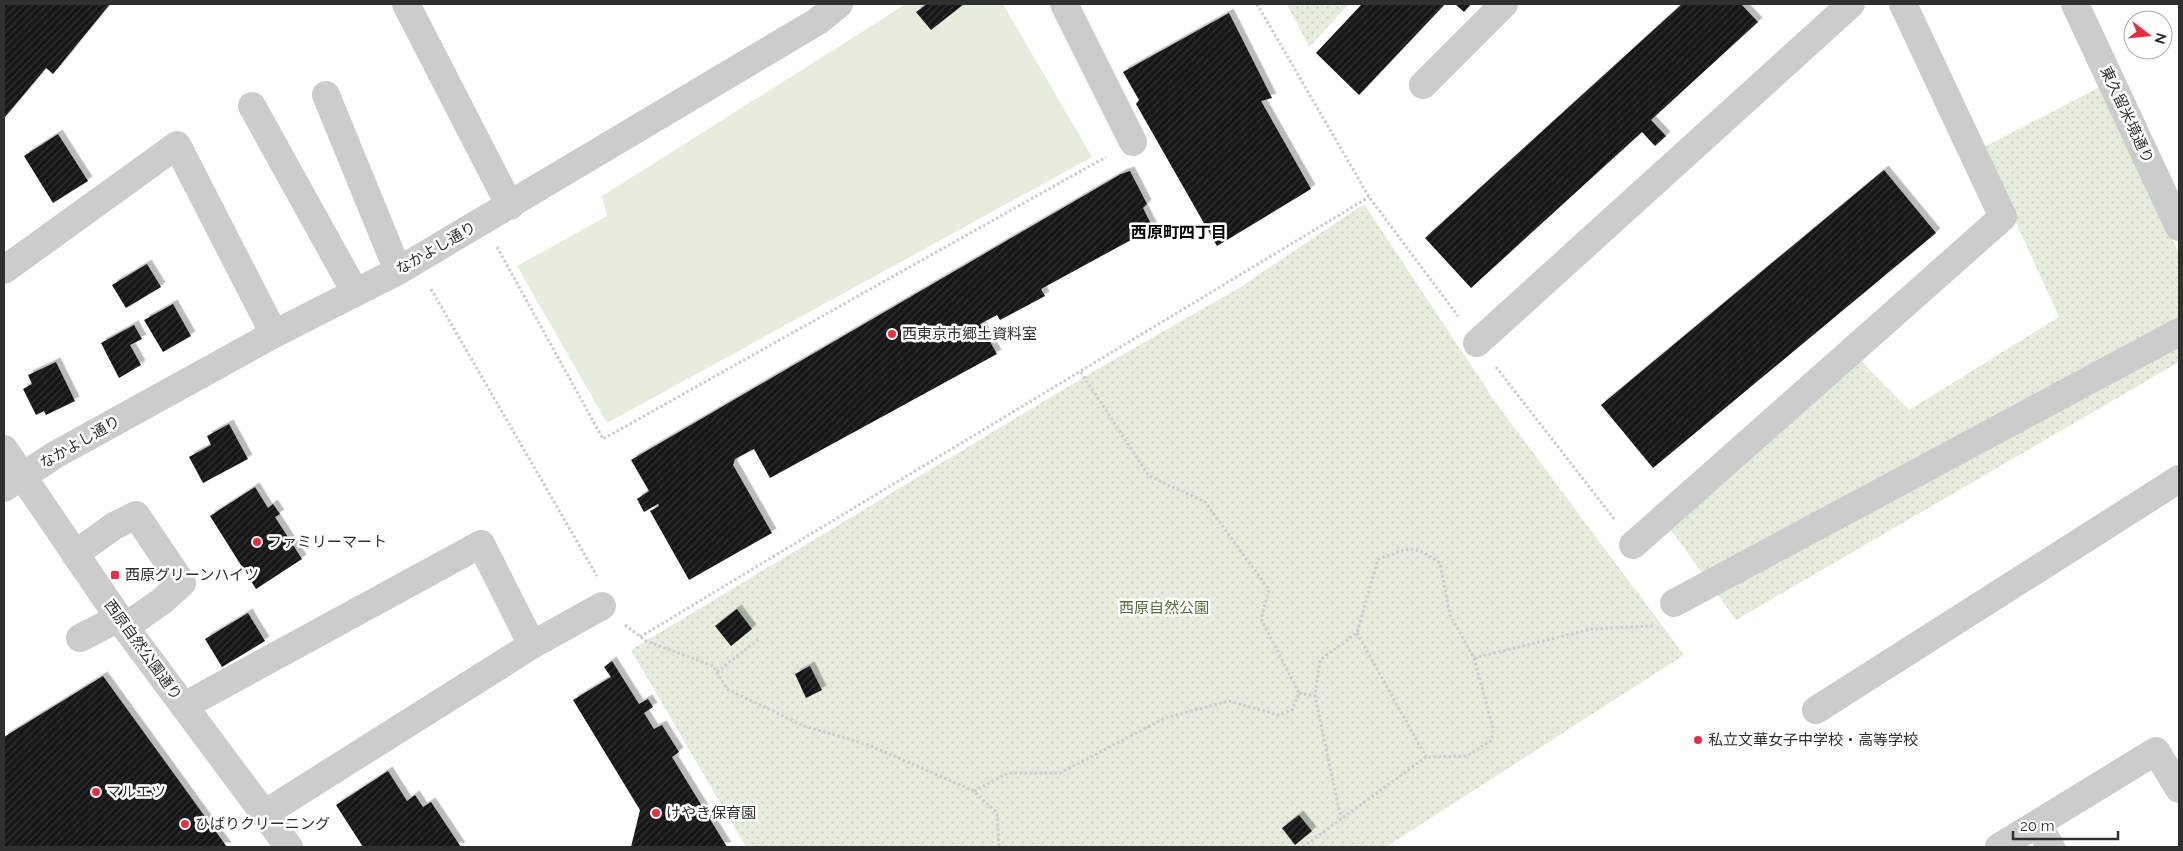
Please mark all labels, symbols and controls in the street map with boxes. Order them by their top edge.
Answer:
north arrow [2123,10,2173,60]
text: N [2151,31,2170,46]
street label: 東久留米境通り [2097,64,2157,166]
street label: なかよし通り [393,218,479,278]
district label: 西原町四丁目 [1131,223,1227,242]
place label: 西東京市郷土資料室 [902,325,1037,343]
marker: 西東京市郷土資料室 [886,328,898,340]
street label: なかよし通り [37,412,123,472]
place label: ファミリーマート [267,533,387,551]
marker: ファミリーマート [251,536,263,548]
place label: 西原グリーンハイツ [125,566,259,584]
marker: 西原グリーンハイツ [109,569,121,581]
street label: 西原自然公園通り [100,596,186,704]
park label: 西原自然公園 [1119,599,1209,617]
place label: 私立文華女子中学校・高等学校 [1708,731,1918,749]
marker: 私立文華女子中学校・高等学校 [1692,734,1704,746]
place label: マルエツ [106,783,166,801]
marker: マルエツ [90,786,102,798]
place label: けやき保育園 [666,804,756,822]
marker: けやき保育園 [650,807,662,819]
scale bar [2013,808,2118,840]
place label: ひばりクリーニング [195,815,330,833]
text: 20 m [2020,817,2055,835]
marker: ひばりクリーニング [179,818,191,830]

